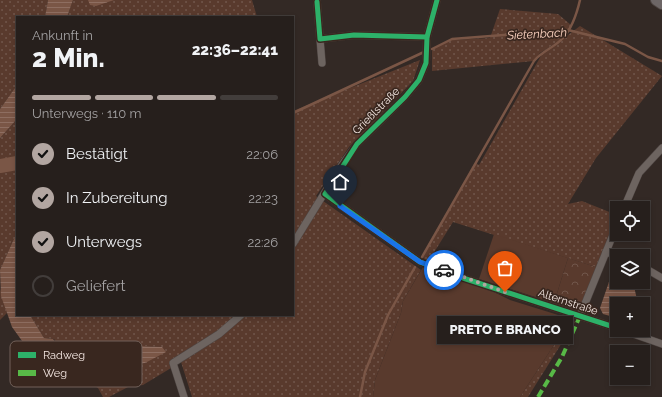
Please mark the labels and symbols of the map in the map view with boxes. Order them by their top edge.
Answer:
water label: Sietenbach [506,25,568,43]
street label: Grießlstraße [350,84,403,137]
pin [323,165,357,206]
courier [424,250,464,290]
pin [488,251,522,292]
street label: Alternstraße [536,286,600,318]
callout: PRETO E BRANCO [437,316,573,344]
legend [10,341,142,387]
text: Radweg [43,349,85,362]
text: Weg [43,367,67,380]

